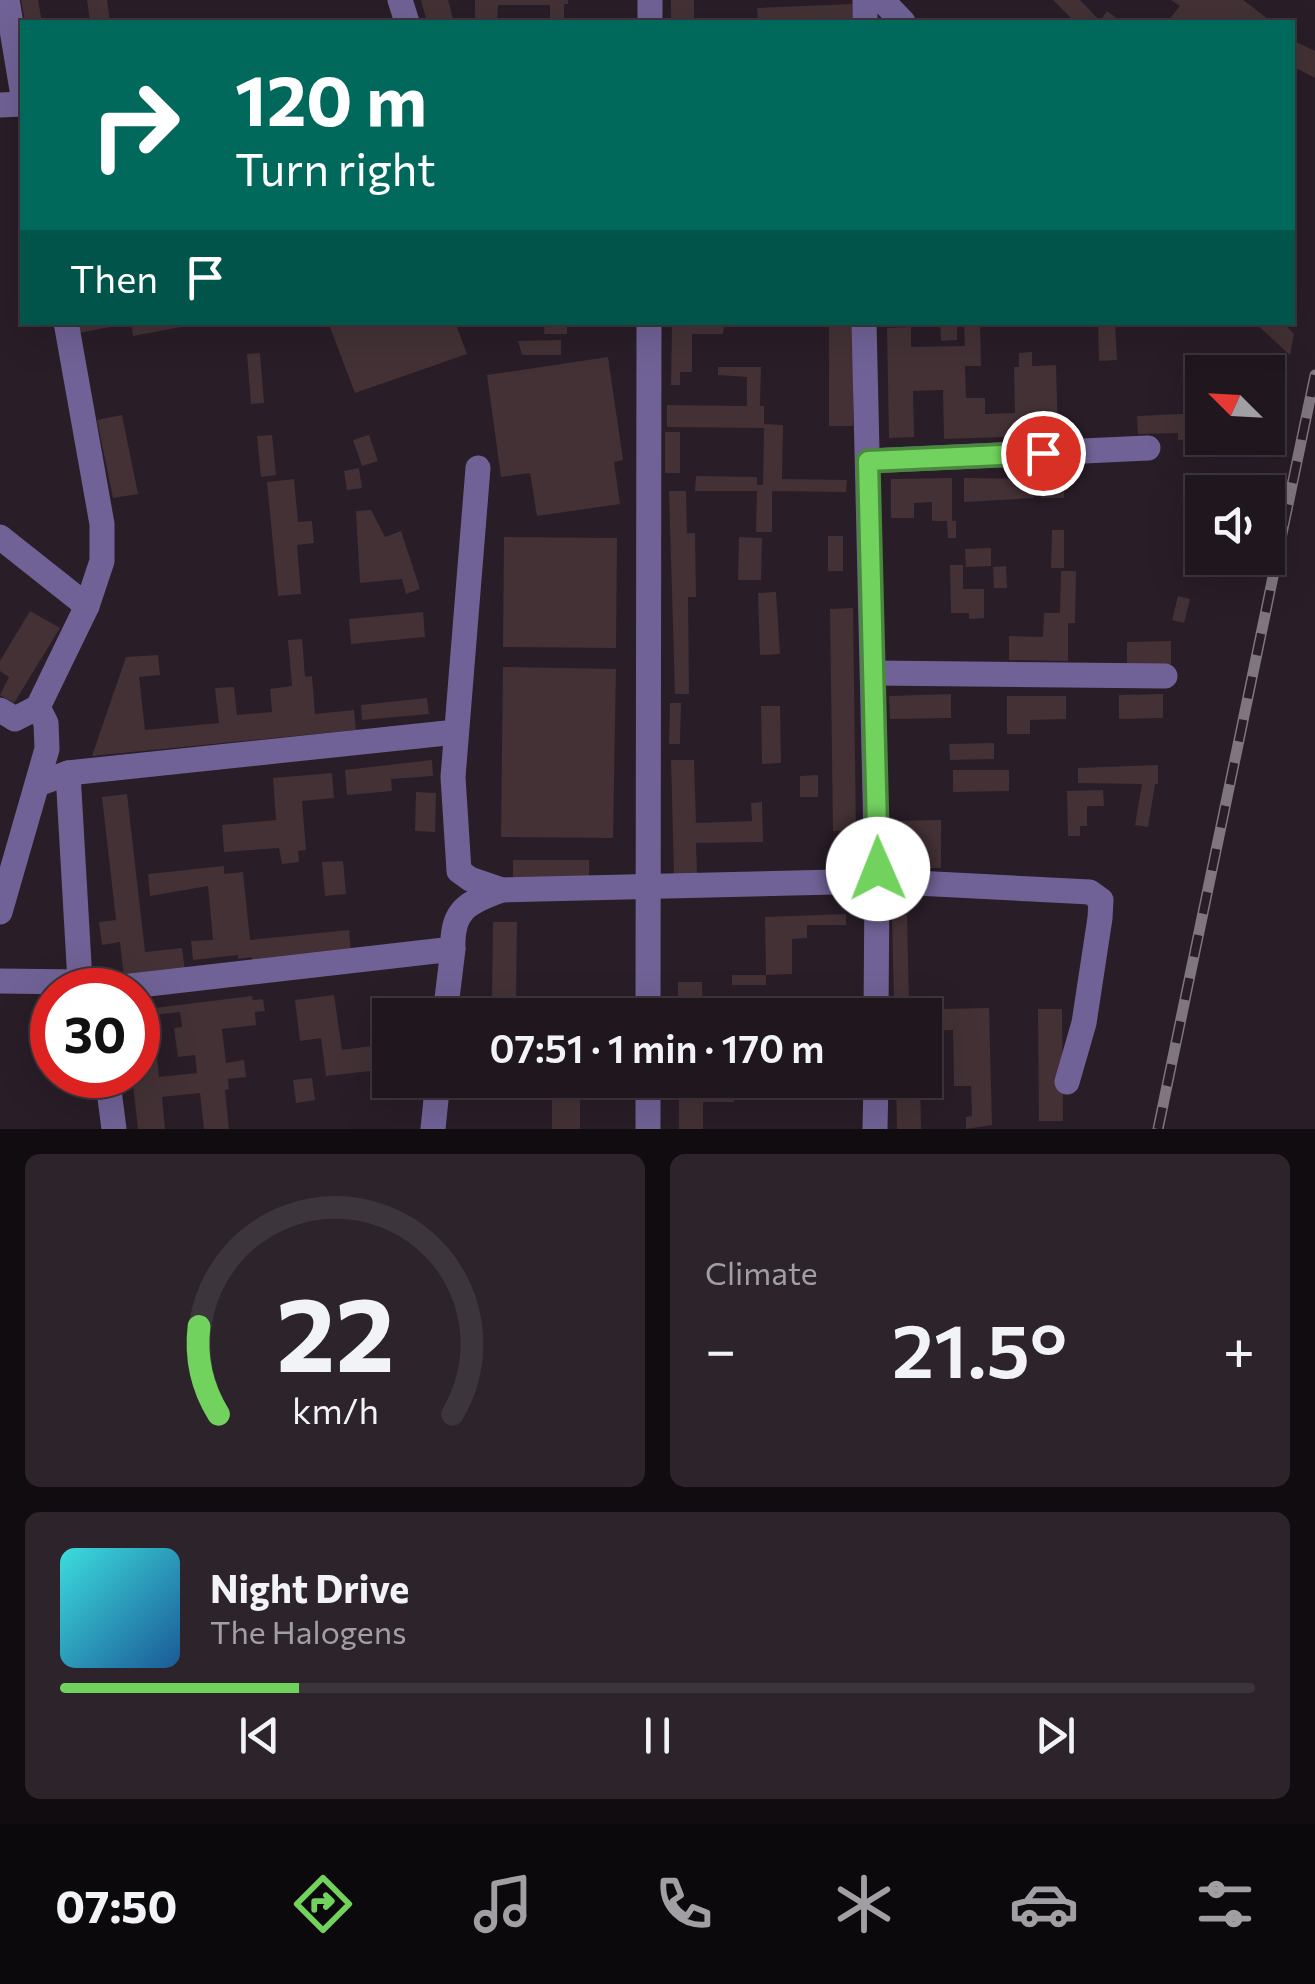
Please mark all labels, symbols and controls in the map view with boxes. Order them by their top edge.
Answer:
text: 120 m [235,55,427,140]
icon: right [70,60,200,190]
text: Turn right [235,140,436,195]
icon: arrive [178,250,233,305]
text: Then [70,254,158,301]
north arrow [1185,355,1285,455]
map controls [1185,355,1285,575]
pin [1001,411,1086,496]
icon: arrive [1016,426,1071,481]
button: sound [1185,475,1285,575]
position arrow [826,817,930,921]
speed limit sign: 30 [30,968,160,1098]
text: 07:51 · 1 min · 170 m [490,1024,824,1071]
text: Climate [705,1252,818,1292]
text: 22 [276,1266,394,1393]
text: 21.5° [892,1302,1067,1393]
text: − [705,1314,736,1381]
text: + [1223,1314,1255,1381]
text: km/h [292,1388,378,1431]
text: Night Drive [210,1564,409,1611]
text: The Halogens [210,1611,407,1651]
icon: previous [232,1708,287,1763]
icon: pause [630,1708,685,1763]
icon: next [1028,1708,1083,1763]
icon: directions [288,1869,358,1939]
icon: music [468,1869,538,1939]
icon: phone [649,1869,719,1939]
icon: climate [829,1869,899,1939]
icon: car [1009,1869,1079,1939]
icon: filters [1190,1869,1260,1939]
text: 07:50 [55,1877,177,1932]

